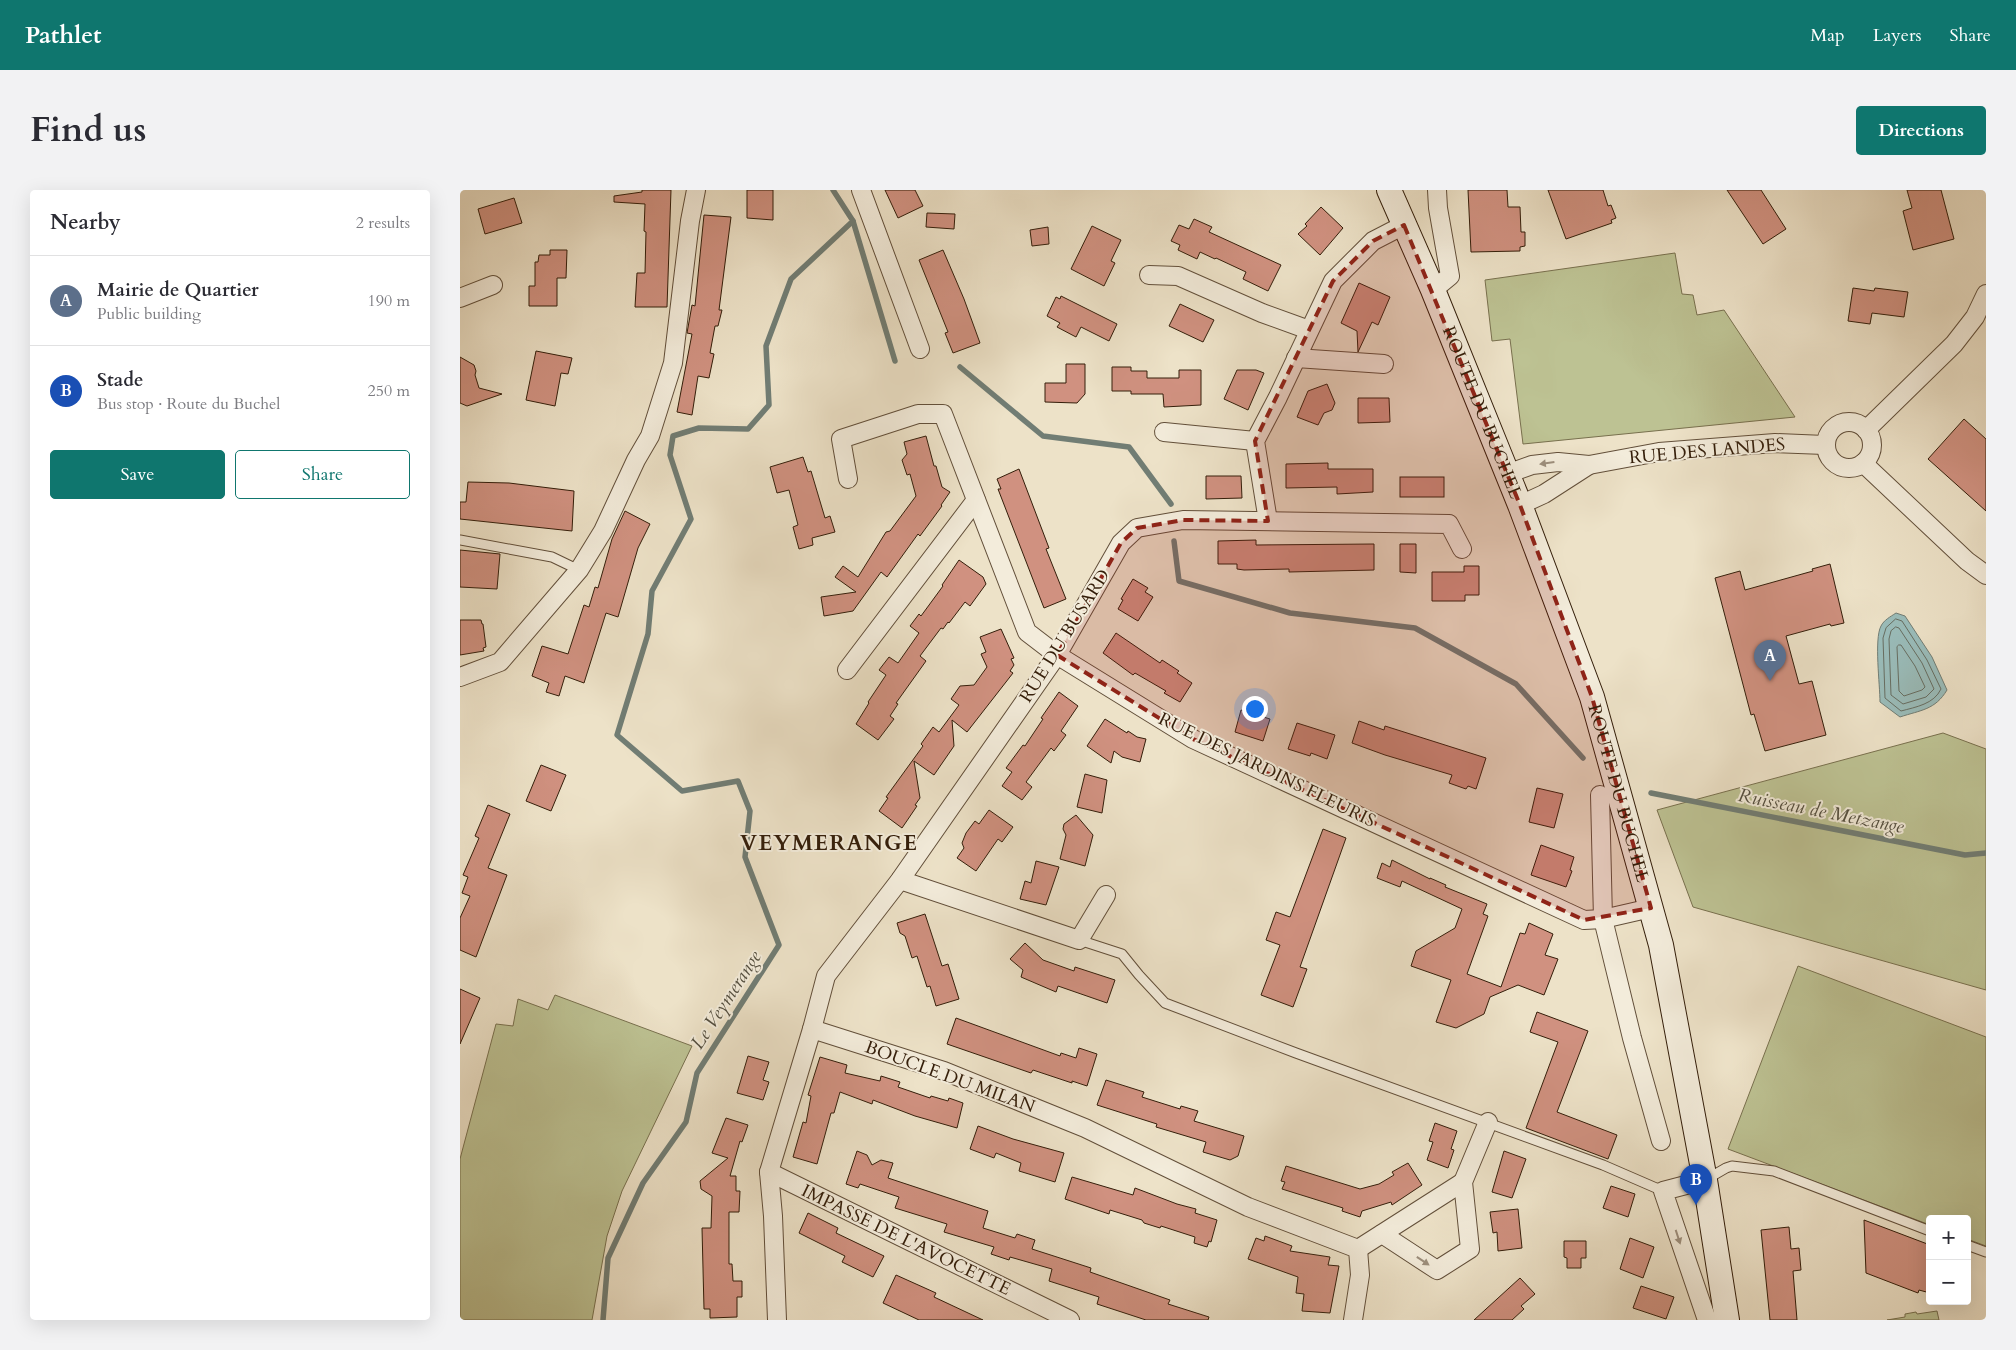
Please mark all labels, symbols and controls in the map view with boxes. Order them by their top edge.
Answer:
text: Pathlet [25,19,102,52]
text: Map [1810,23,1845,48]
text: Layers [1873,23,1922,48]
text: Share [1950,23,1991,48]
text: Find us [30,106,146,154]
button: Directions [1856,106,1986,155]
text: Nearby [50,208,121,237]
text: 2 results [356,212,410,234]
text: Mairie de Quartier [97,277,259,303]
text: A [60,290,72,312]
text: 190 m [368,290,410,312]
text: Public building [97,303,201,325]
street label: ROUTE DU BUCHEL [1436,322,1529,502]
text: Stade [97,367,143,393]
text: B [60,380,72,402]
text: 250 m [368,380,410,402]
text: Bus stop · Route du Buchel [97,393,280,415]
street label: RUE DES LANDES [1628,432,1786,470]
button: Save [50,450,225,499]
button: Share [235,450,410,499]
one-way arrow [1539,460,1555,468]
street label: RUE DU BUSARD [1014,564,1116,708]
pin: A [1754,640,1786,681]
your location [1242,696,1268,722]
street label: ROUTE DU BUCHEL [1582,701,1655,885]
street label: RUE DES JARDINS FLEURIS [1154,706,1380,834]
water label: Ruisseau de Metzange [1736,782,1907,840]
district label: VEYMERANGE [740,828,918,858]
water label: Le Veymerange [684,945,768,1054]
street label: BOUCLE DU MILAN [861,1035,1039,1120]
pin: B [1680,1164,1712,1205]
street label: IMPASSE DE L'AVOCETTE [797,1178,1015,1302]
map controls [1926,1215,1971,1305]
button: + [1926,1215,1971,1260]
one-way arrow [1675,1230,1683,1245]
one-way arrow [1416,1256,1430,1266]
button: − [1926,1260,1971,1305]

